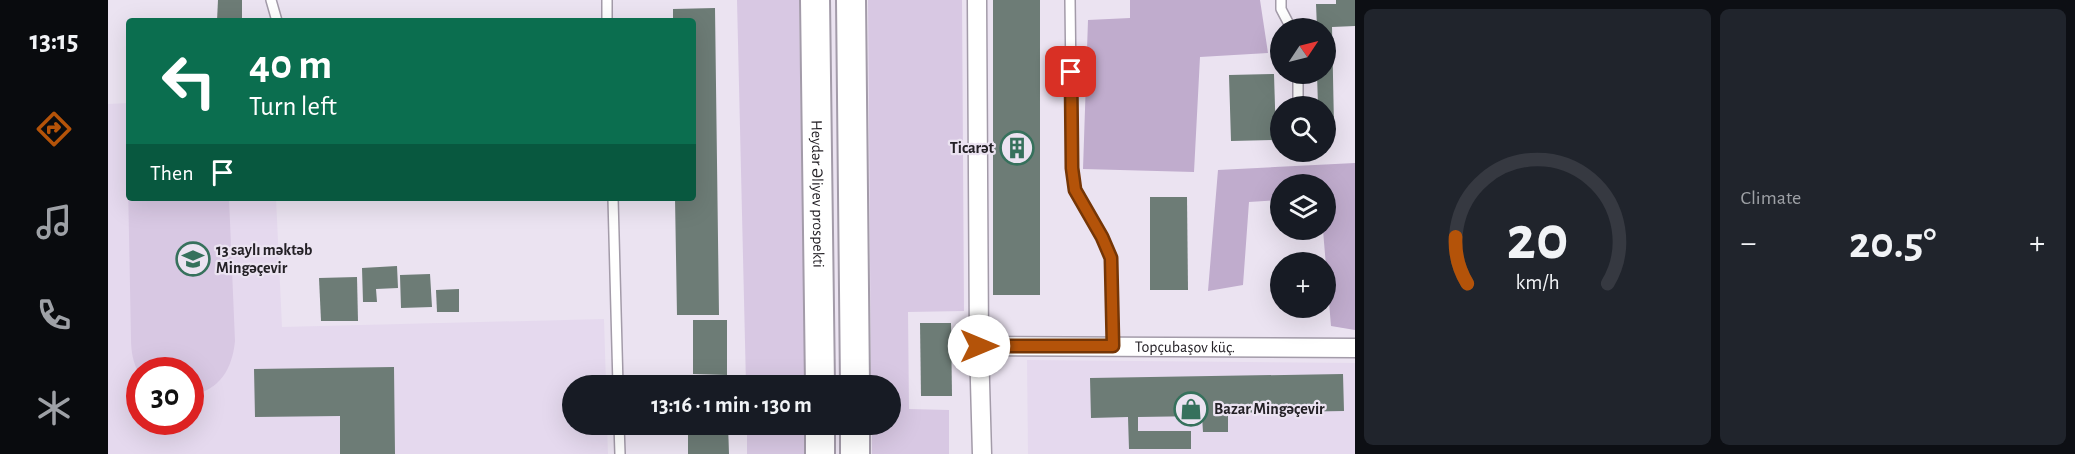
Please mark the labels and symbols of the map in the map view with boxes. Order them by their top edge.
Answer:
north arrow [1270,18,1336,84]
pin [1045,46,1096,97]
street label: Heydər Əliyev prospekti [808,120,826,268]
building icon: Ticarət [999,130,1035,166]
place label: Ticarət [950,140,995,156]
school or university icon: 13 saylı məktəb Mingəçevir [175,241,211,277]
place label: 13 saylı məktəb Mingəçevir [216,242,312,276]
position arrow [947,314,1011,378]
street label: Topçubaşov küç. [1135,339,1235,355]
speed limit sign: 30 [126,357,204,435]
shop icon: Bazar Mingəçevir [1173,391,1209,427]
place label: Bazar Mingəçevir [1214,401,1325,417]

